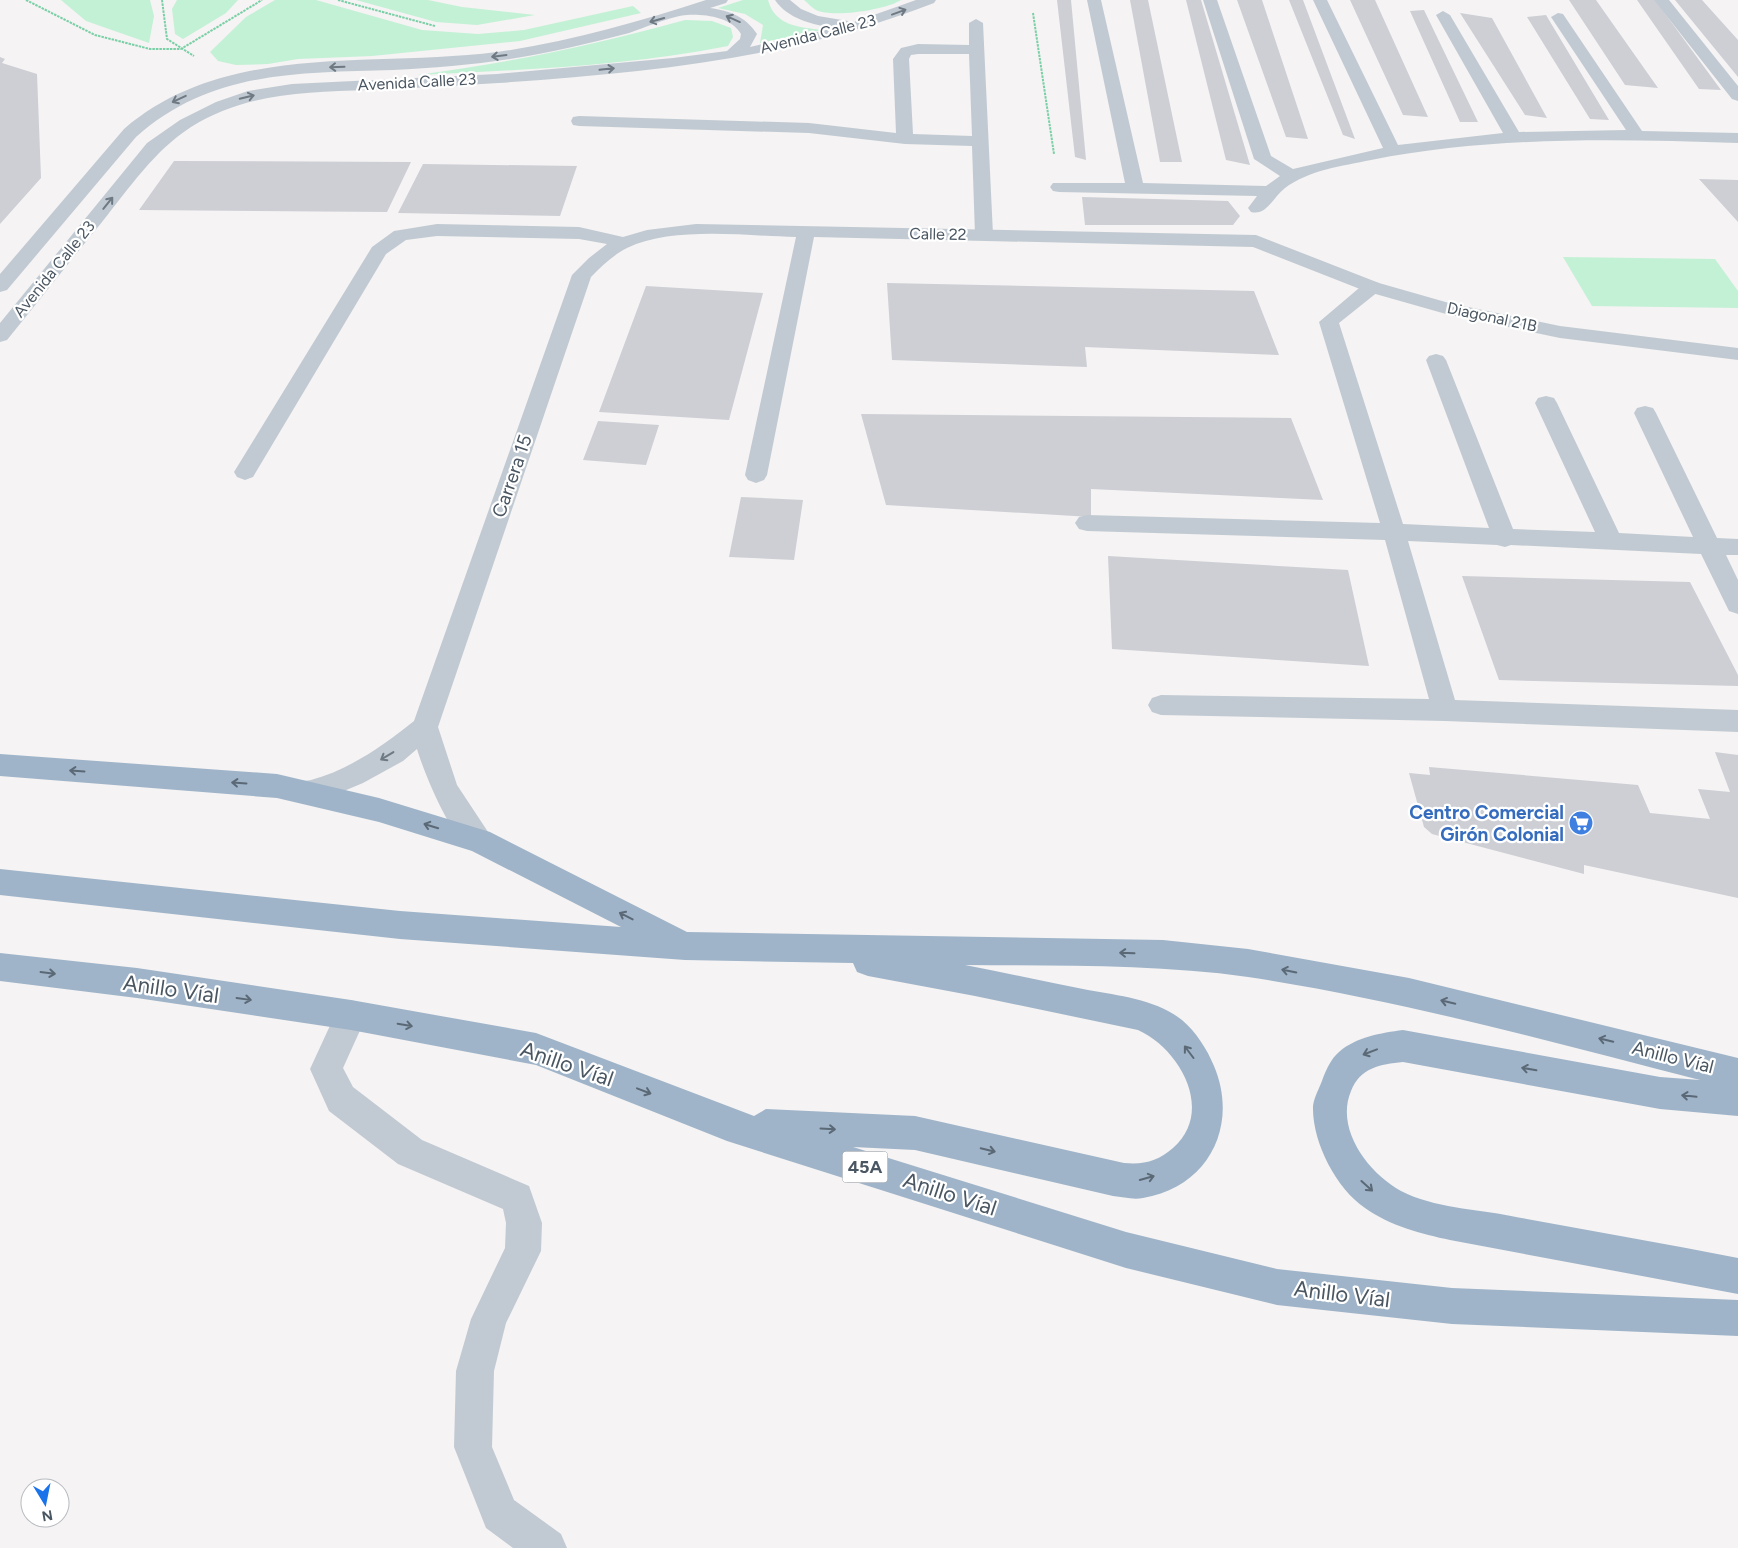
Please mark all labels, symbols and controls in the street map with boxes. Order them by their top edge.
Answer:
one-way arrow [891,7,907,17]
street label: Avenida Calle 23 [758,10,878,58]
one-way arrow [726,14,741,24]
one-way arrow [650,15,666,25]
one-way arrow [491,51,507,61]
one-way arrow [329,62,346,72]
one-way arrow [599,64,615,74]
street label: Avenida Calle 23 [357,69,477,95]
one-way arrow [239,92,255,101]
one-way arrow [172,95,187,105]
one-way arrow [102,196,113,209]
street label: Avenida Calle 23 [9,217,99,321]
street label: Calle 22 [909,224,967,244]
street label: Diagonal 21B [1445,298,1539,336]
street label: Carrera 15 [487,431,537,520]
one-way arrow [380,752,394,762]
one-way arrow [69,766,85,776]
one-way arrow [231,779,247,788]
place label: Centro Comercial Girón Colonial [1409,801,1564,846]
supermarket icon: Centro Comercial Girón Colonial [1568,810,1594,836]
one-way arrow [424,821,439,830]
one-way arrow [619,911,634,920]
one-way arrow [1120,948,1136,958]
one-way arrow [1281,965,1297,975]
one-way arrow [40,968,56,978]
street label: Anillo Víal [121,969,221,1009]
one-way arrow [236,994,252,1004]
one-way arrow [1440,997,1456,1006]
one-way arrow [396,1020,412,1030]
one-way arrow [1598,1035,1614,1044]
street label: Anillo Víal [517,1036,617,1092]
street label: Anillo Víal [1630,1036,1716,1078]
one-way arrow [1184,1045,1195,1058]
one-way arrow [1362,1048,1377,1057]
one-way arrow [1522,1064,1538,1073]
one-way arrow [636,1087,651,1097]
one-way arrow [1682,1091,1698,1101]
one-way arrow [819,1124,835,1133]
one-way arrow [980,1146,996,1155]
road number: 45A [842,1152,888,1182]
street label: Anillo Víal [900,1166,1000,1222]
one-way arrow [1139,1173,1155,1182]
one-way arrow [1361,1180,1374,1192]
street label: Anillo Víal [1292,1275,1392,1313]
north arrow [20,1478,70,1528]
text: N [40,1506,54,1525]

